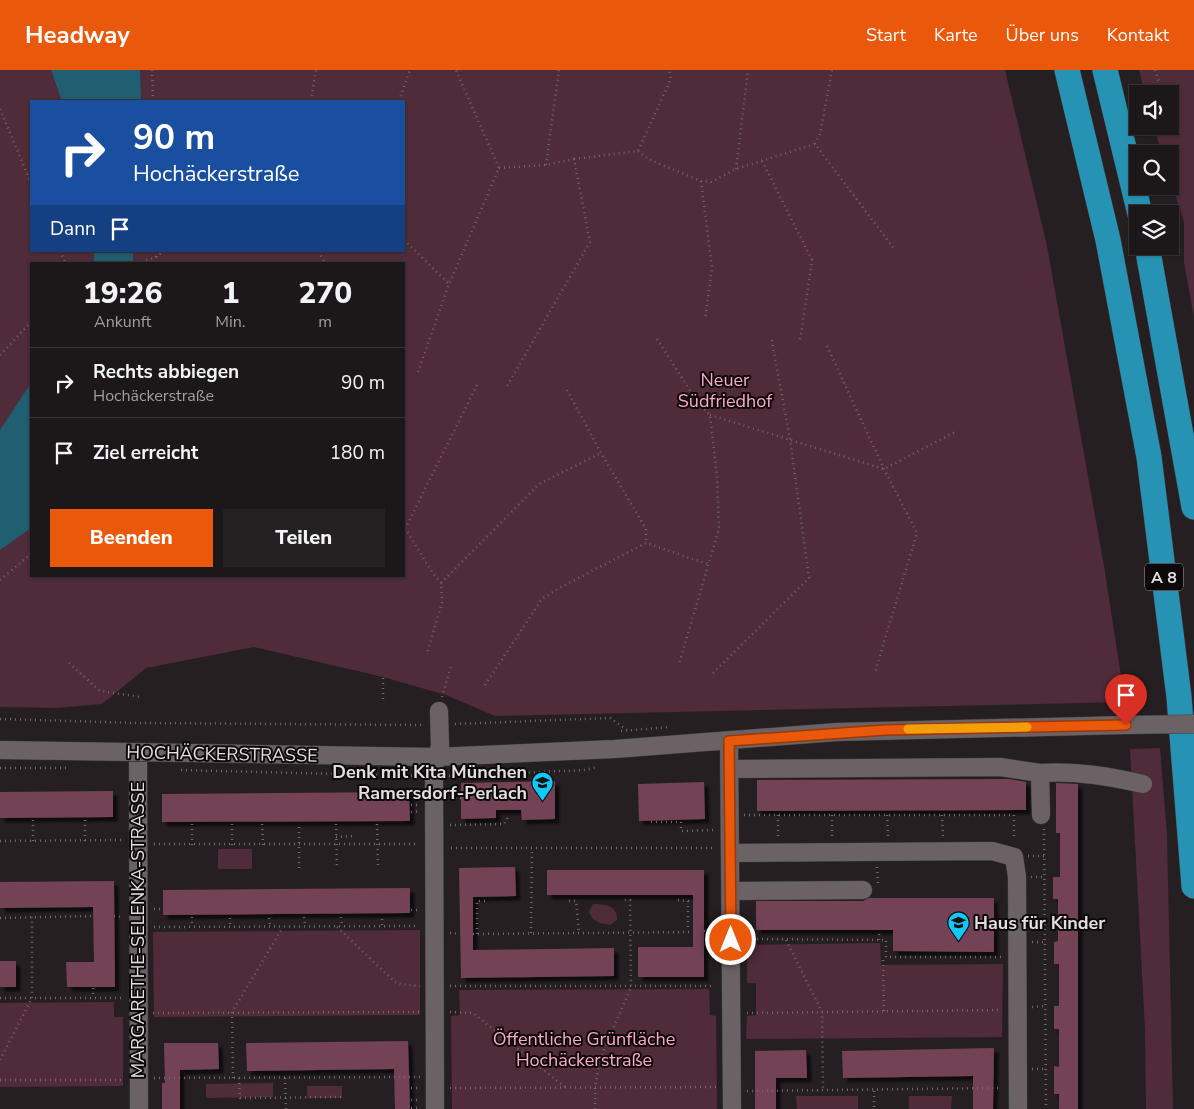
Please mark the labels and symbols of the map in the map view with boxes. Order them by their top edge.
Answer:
park label: Neuer Südfriedhof [678,368,773,413]
road number: A 8 [1145,564,1183,590]
pin [1105,674,1147,725]
street label: HOCHÄCKERSTRASSE [126,740,318,768]
place label: Denk mit Kita München Ramersdorf-Perlach [332,760,527,805]
school or university icon: Denk mit Kita München Ramersdorf-Perlach [531,770,555,801]
street label: MARGARETHE-SELENKA-STRASSE [126,782,150,1078]
school or university icon: Haus für Kinder [946,911,970,942]
place label: Haus für Kinder [974,911,1105,935]
position arrow [704,913,756,965]
park label: Öffentliche Grünfläche Hochäckerstraße [493,1027,675,1072]

